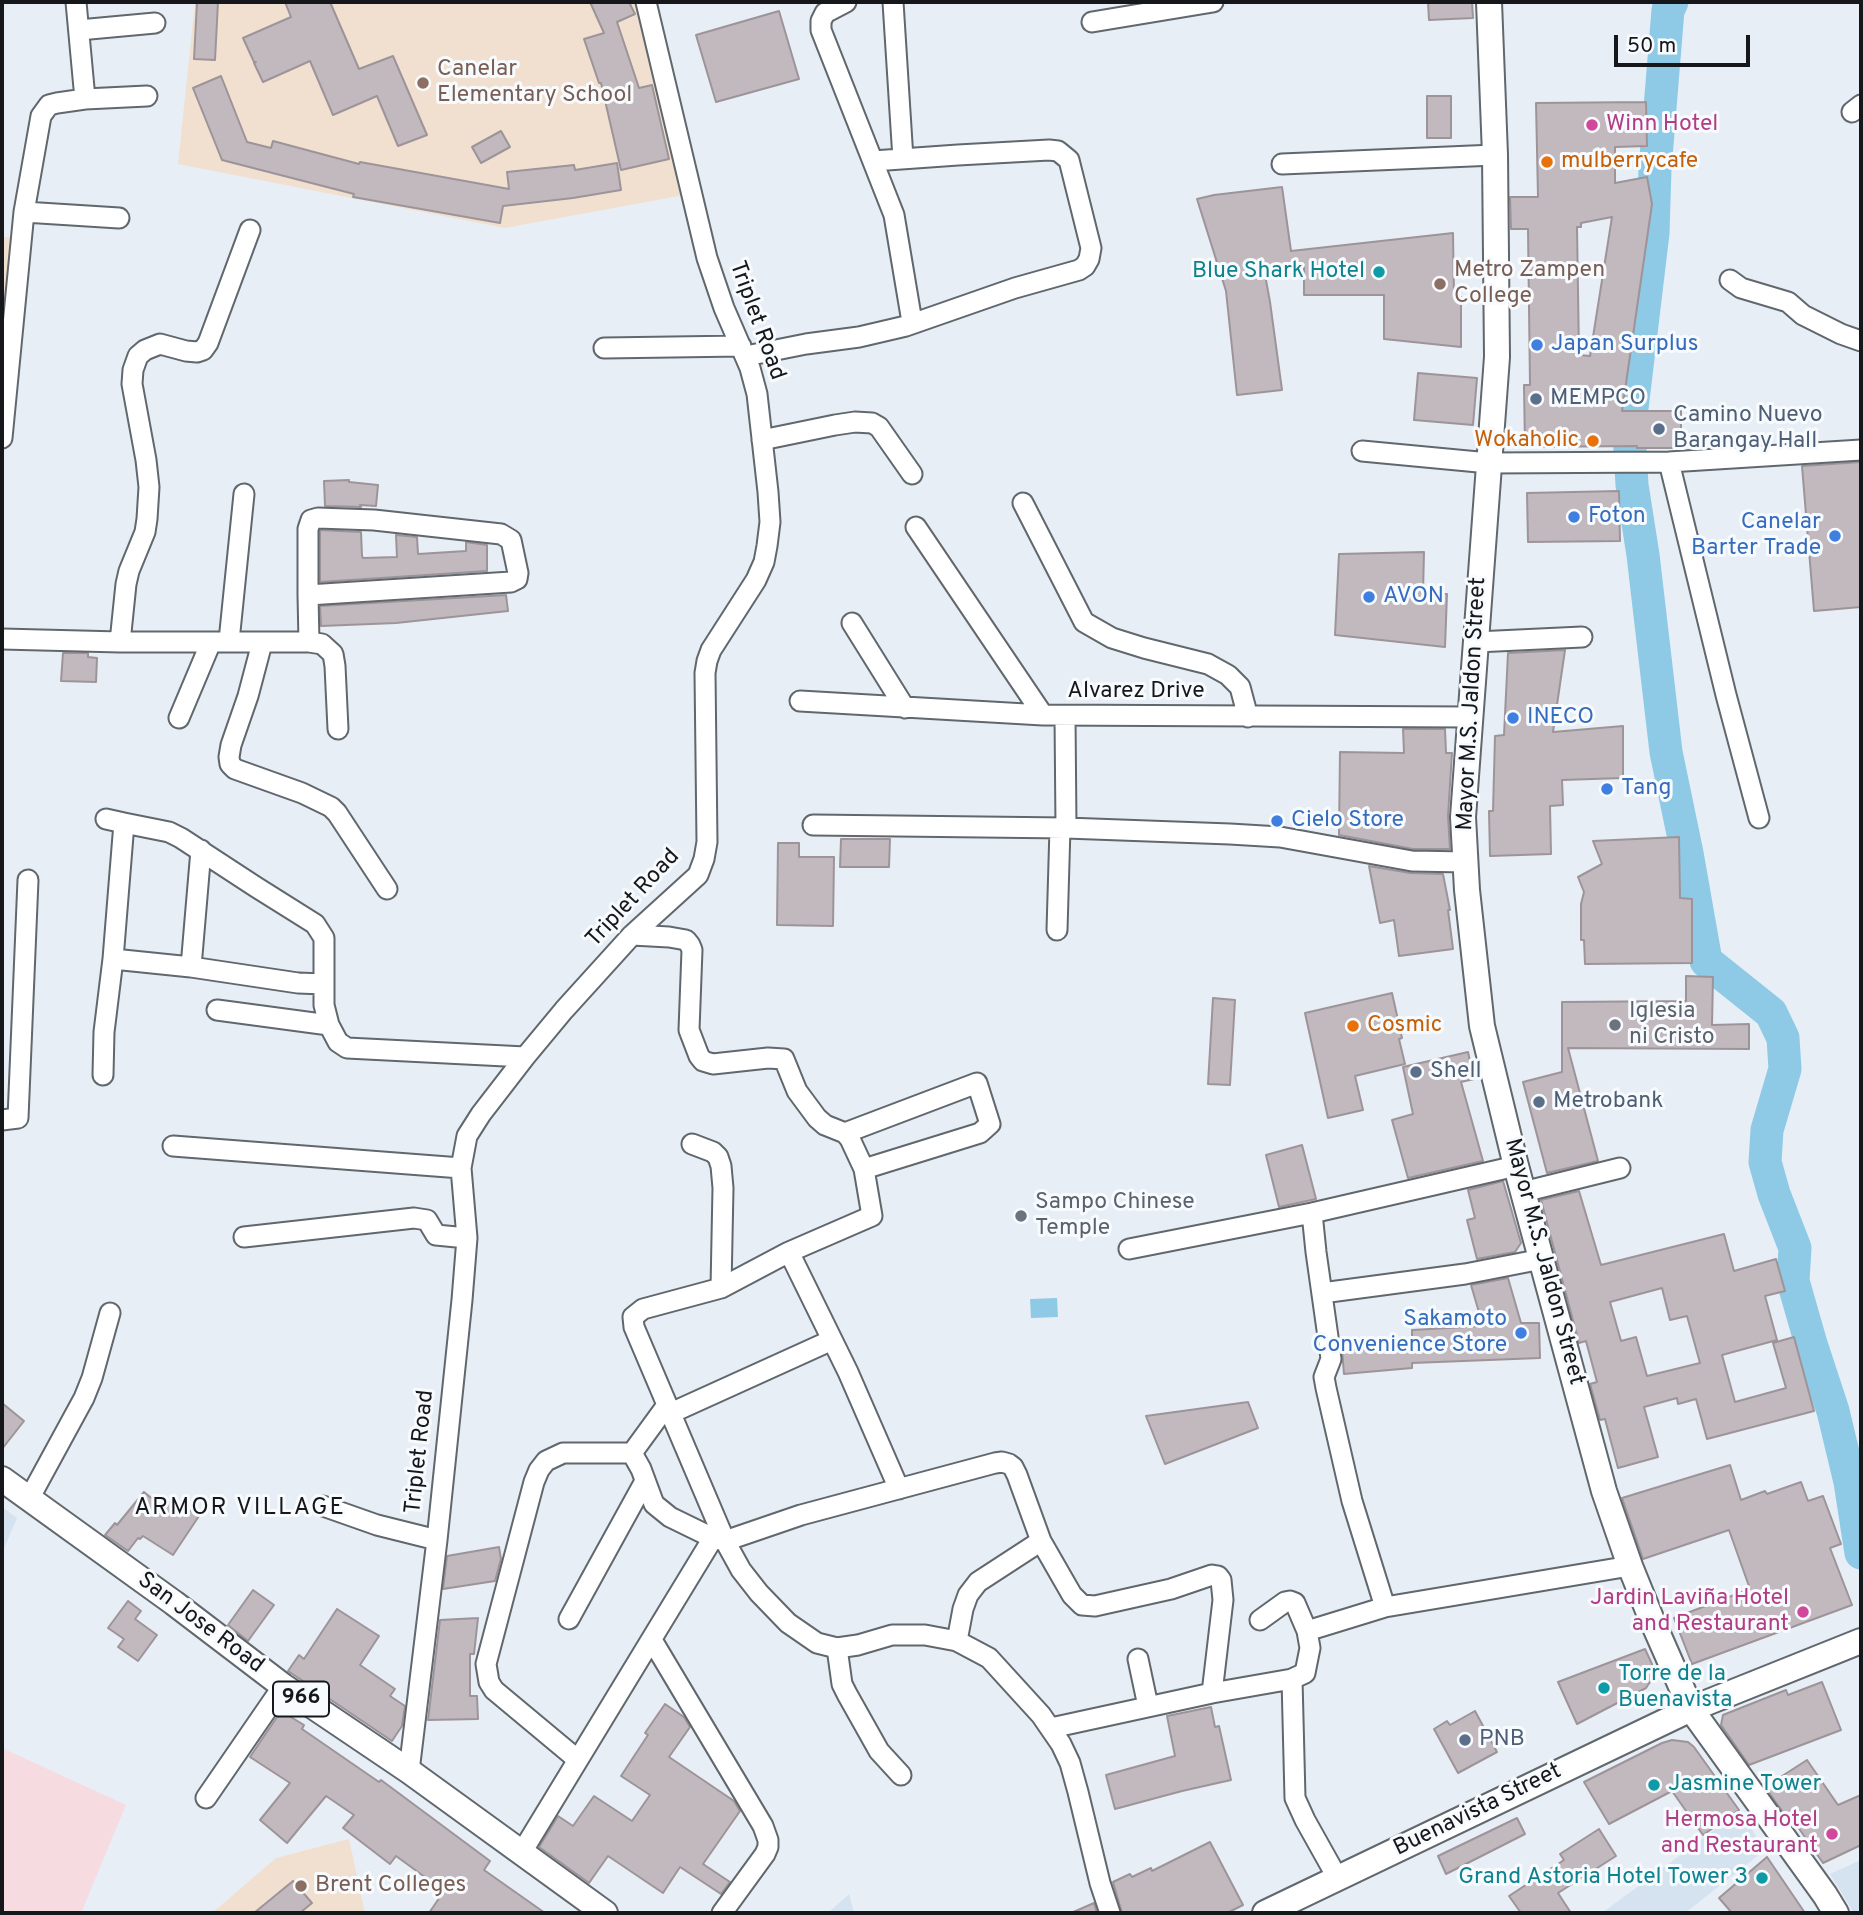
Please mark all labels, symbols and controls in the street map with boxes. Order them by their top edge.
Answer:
scale bar [1618,21,1755,65]
text: 50 m [1627,33,1676,60]
place label: Canelar Elementary School [437,56,632,110]
marker: Canelar Elementary School [415,75,431,91]
place label: Winn Hotel [1606,111,1718,139]
marker: Winn Hotel [1584,117,1600,133]
place label: mulberrycafe [1561,148,1698,176]
marker: mulberrycafe [1539,154,1555,170]
place label: Metro Zampen College [1454,257,1605,311]
street label: Triplet Road [722,258,790,384]
place label: Blue Shark Hotel [1192,258,1365,286]
marker: Blue Shark Hotel [1371,264,1387,280]
marker: Metro Zampen College [1432,276,1448,292]
place label: Japan Surplus [1551,331,1698,359]
marker: Japan Surplus [1529,337,1545,353]
place label: MEMPCO [1550,385,1646,413]
marker: MEMPCO [1528,391,1544,407]
place label: Camino Nuevo Barangay Hall [1673,402,1823,456]
marker: Camino Nuevo Barangay Hall [1651,421,1667,437]
place label: Wokaholic [1474,427,1579,455]
marker: Wokaholic [1585,433,1601,449]
place label: Foton [1588,503,1646,531]
marker: Foton [1566,509,1582,525]
place label: Canelar Barter Trade [1691,509,1821,563]
marker: Canelar Barter Trade [1827,528,1843,544]
street label: Mayor M.S. Jaldon Street [1453,576,1493,832]
place label: AVON [1383,583,1444,611]
marker: AVON [1361,589,1377,605]
street label: Alvarez Drive [1067,678,1205,706]
place label: INECO [1527,704,1594,732]
marker: INECO [1505,710,1521,726]
place label: Tang [1621,775,1672,803]
marker: Tang [1599,781,1615,797]
place label: Cielo Store [1291,807,1404,835]
marker: Cielo Store [1269,813,1285,829]
street label: Triplet Road [581,844,687,954]
place label: Iglesia ni Cristo [1629,998,1715,1052]
place label: Cosmic [1367,1012,1442,1040]
marker: Iglesia ni Cristo [1607,1017,1623,1033]
marker: Cosmic [1345,1018,1361,1034]
place label: Shell [1430,1058,1481,1086]
marker: Shell [1408,1064,1424,1080]
place label: Metrobank [1553,1088,1663,1116]
marker: Metrobank [1531,1094,1547,1110]
street label: Mayor M.S. Jaldon Street [1497,1136,1589,1388]
place label: Sampo Chinese Temple [1035,1189,1195,1243]
marker: Sampo Chinese Temple [1013,1208,1029,1224]
place label: Sakamoto Convenience Store [1312,1306,1507,1360]
marker: Sakamoto Convenience Store [1513,1325,1529,1341]
street label: Triplet Road [401,1389,441,1515]
district label: ARMOR VILLAGE [136,1495,344,1523]
street label: San Jose Road [131,1567,269,1681]
place label: Jardin Laviña Hotel and Restaurant [1590,1585,1789,1639]
marker: Jardin Laviña Hotel and Restaurant [1795,1604,1811,1620]
place label: Torre de la Buenavista [1618,1661,1732,1715]
marker: Torre de la Buenavista [1596,1680,1612,1696]
road number: 966 [273,1682,329,1716]
place label: PNB [1479,1726,1525,1754]
marker: PNB [1457,1732,1473,1748]
street label: Buenavista Street [1390,1758,1566,1864]
place label: Jasmine Tower [1668,1771,1822,1799]
marker: Jasmine Tower [1646,1777,1662,1793]
place label: Hermosa Hotel and Restaurant [1661,1807,1818,1861]
marker: Hermosa Hotel and Restaurant [1824,1826,1840,1842]
place label: Grand Astoria Hotel Tower 3 [1458,1864,1748,1892]
marker: Grand Astoria Hotel Tower 3 [1754,1870,1770,1886]
place label: Brent Colleges [315,1872,466,1900]
marker: Brent Colleges [293,1878,309,1894]

